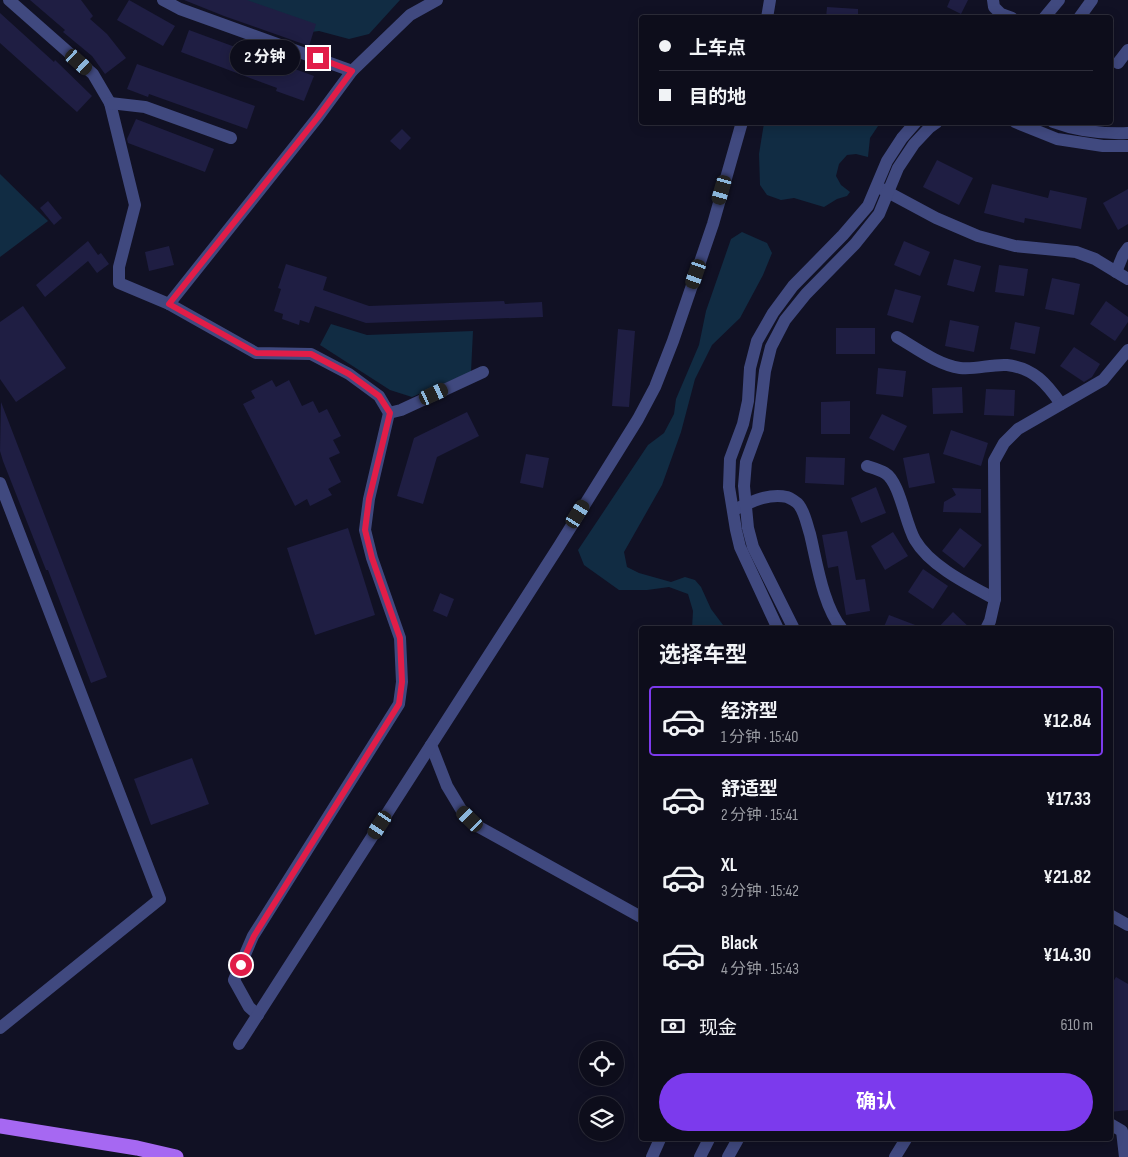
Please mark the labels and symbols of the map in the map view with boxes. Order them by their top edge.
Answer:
callout: 2 分钟 [230,40,300,76]
car [62,46,95,78]
route end [307,47,329,69]
car [710,174,733,206]
car [684,257,707,291]
car [417,381,450,407]
car [563,497,592,531]
car [453,803,486,835]
car [365,808,394,842]
route start [230,954,252,976]

